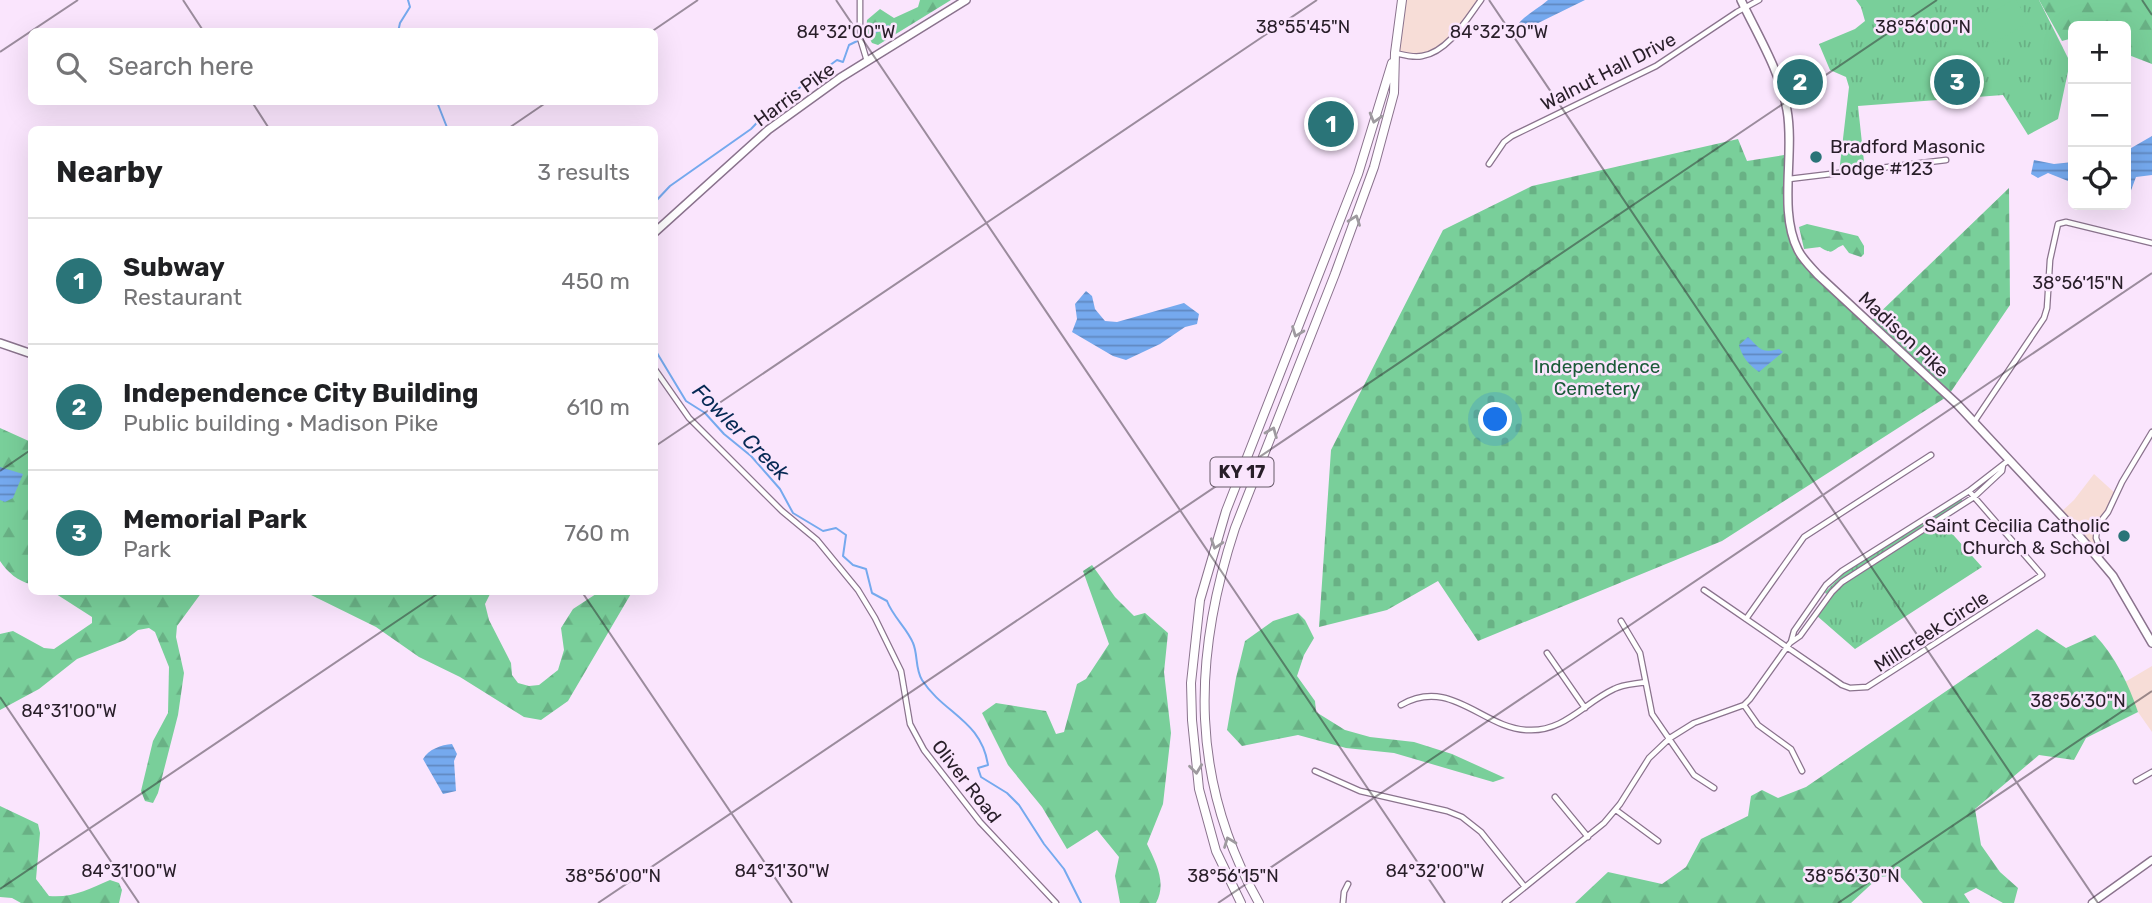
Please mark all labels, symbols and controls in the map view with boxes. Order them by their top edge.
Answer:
text: 38°55'45"N [1256,16,1350,38]
text: 38°56'00"N [1875,16,1971,38]
text: 84°32'00"W [797,21,895,43]
text: 84°32'30"W [1450,21,1548,43]
map controls [2068,21,2131,210]
button: + [2068,21,2131,84]
street label: Walnut Hall Drive [1537,27,1680,115]
search box [28,28,658,105]
icon: search [52,48,90,86]
text: Search here [108,51,254,82]
pin: 2 [1777,56,1823,108]
pin: 3 [1934,56,1980,108]
street label: Harris Pike [749,57,839,131]
button: − [2068,84,2131,147]
pin: 1 [1308,98,1354,150]
one-way arrow [1369,112,1384,124]
place label: Bradford Masonic Lodge #123 [1830,135,1985,180]
button: locate [2068,147,2131,210]
marker: Bradford Masonic Lodge #123 [1808,149,1824,165]
text: Nearby [56,154,163,190]
text: 3 results [537,158,630,186]
one-way arrow [1347,214,1361,227]
text: Subway [123,252,225,283]
text: 1 [73,267,85,295]
text: 450 m [561,267,630,295]
text: 38°56'15"N [2032,272,2124,294]
text: Restaurant [123,283,242,311]
street label: Madison Pike [1854,287,1954,382]
one-way arrow [1291,325,1305,337]
park label: Independence Cemetery [1534,355,1660,400]
text: Independence City Building [123,378,479,409]
water label: Fowler Creek [688,378,796,486]
text: 2 [72,393,86,421]
text: 610 m [566,393,630,421]
your location [1478,402,1512,436]
text: Public building · Madison Pike [123,409,438,437]
one-way arrow [1264,427,1278,439]
road number: KY 17 [1210,458,1274,486]
text: Memorial Park [123,504,307,535]
place label: Saint Cecilia Catholic Church & School [1924,514,2110,559]
text: 3 [71,519,87,547]
text: 760 m [564,519,630,547]
marker: Saint Cecilia Catholic Church & School [2116,528,2132,544]
text: Park [123,535,171,563]
one-way arrow [1209,538,1224,550]
street label: Millcreek Circle [1870,586,1993,677]
text: 38°56'30"N [2030,690,2126,712]
text: 84°31'00"W [21,700,117,722]
street label: Oliver Road [927,735,1006,828]
one-way arrow [1189,763,1204,775]
one-way arrow [1224,836,1238,848]
text: 84°31'00"W [81,860,177,882]
text: 84°31'30"W [734,860,830,882]
text: 84°32'00"W [1386,860,1484,882]
text: 38°56'00"N [565,865,661,887]
text: 38°56'15"N [1187,865,1279,887]
text: 38°56'30"N [1804,865,1900,887]

